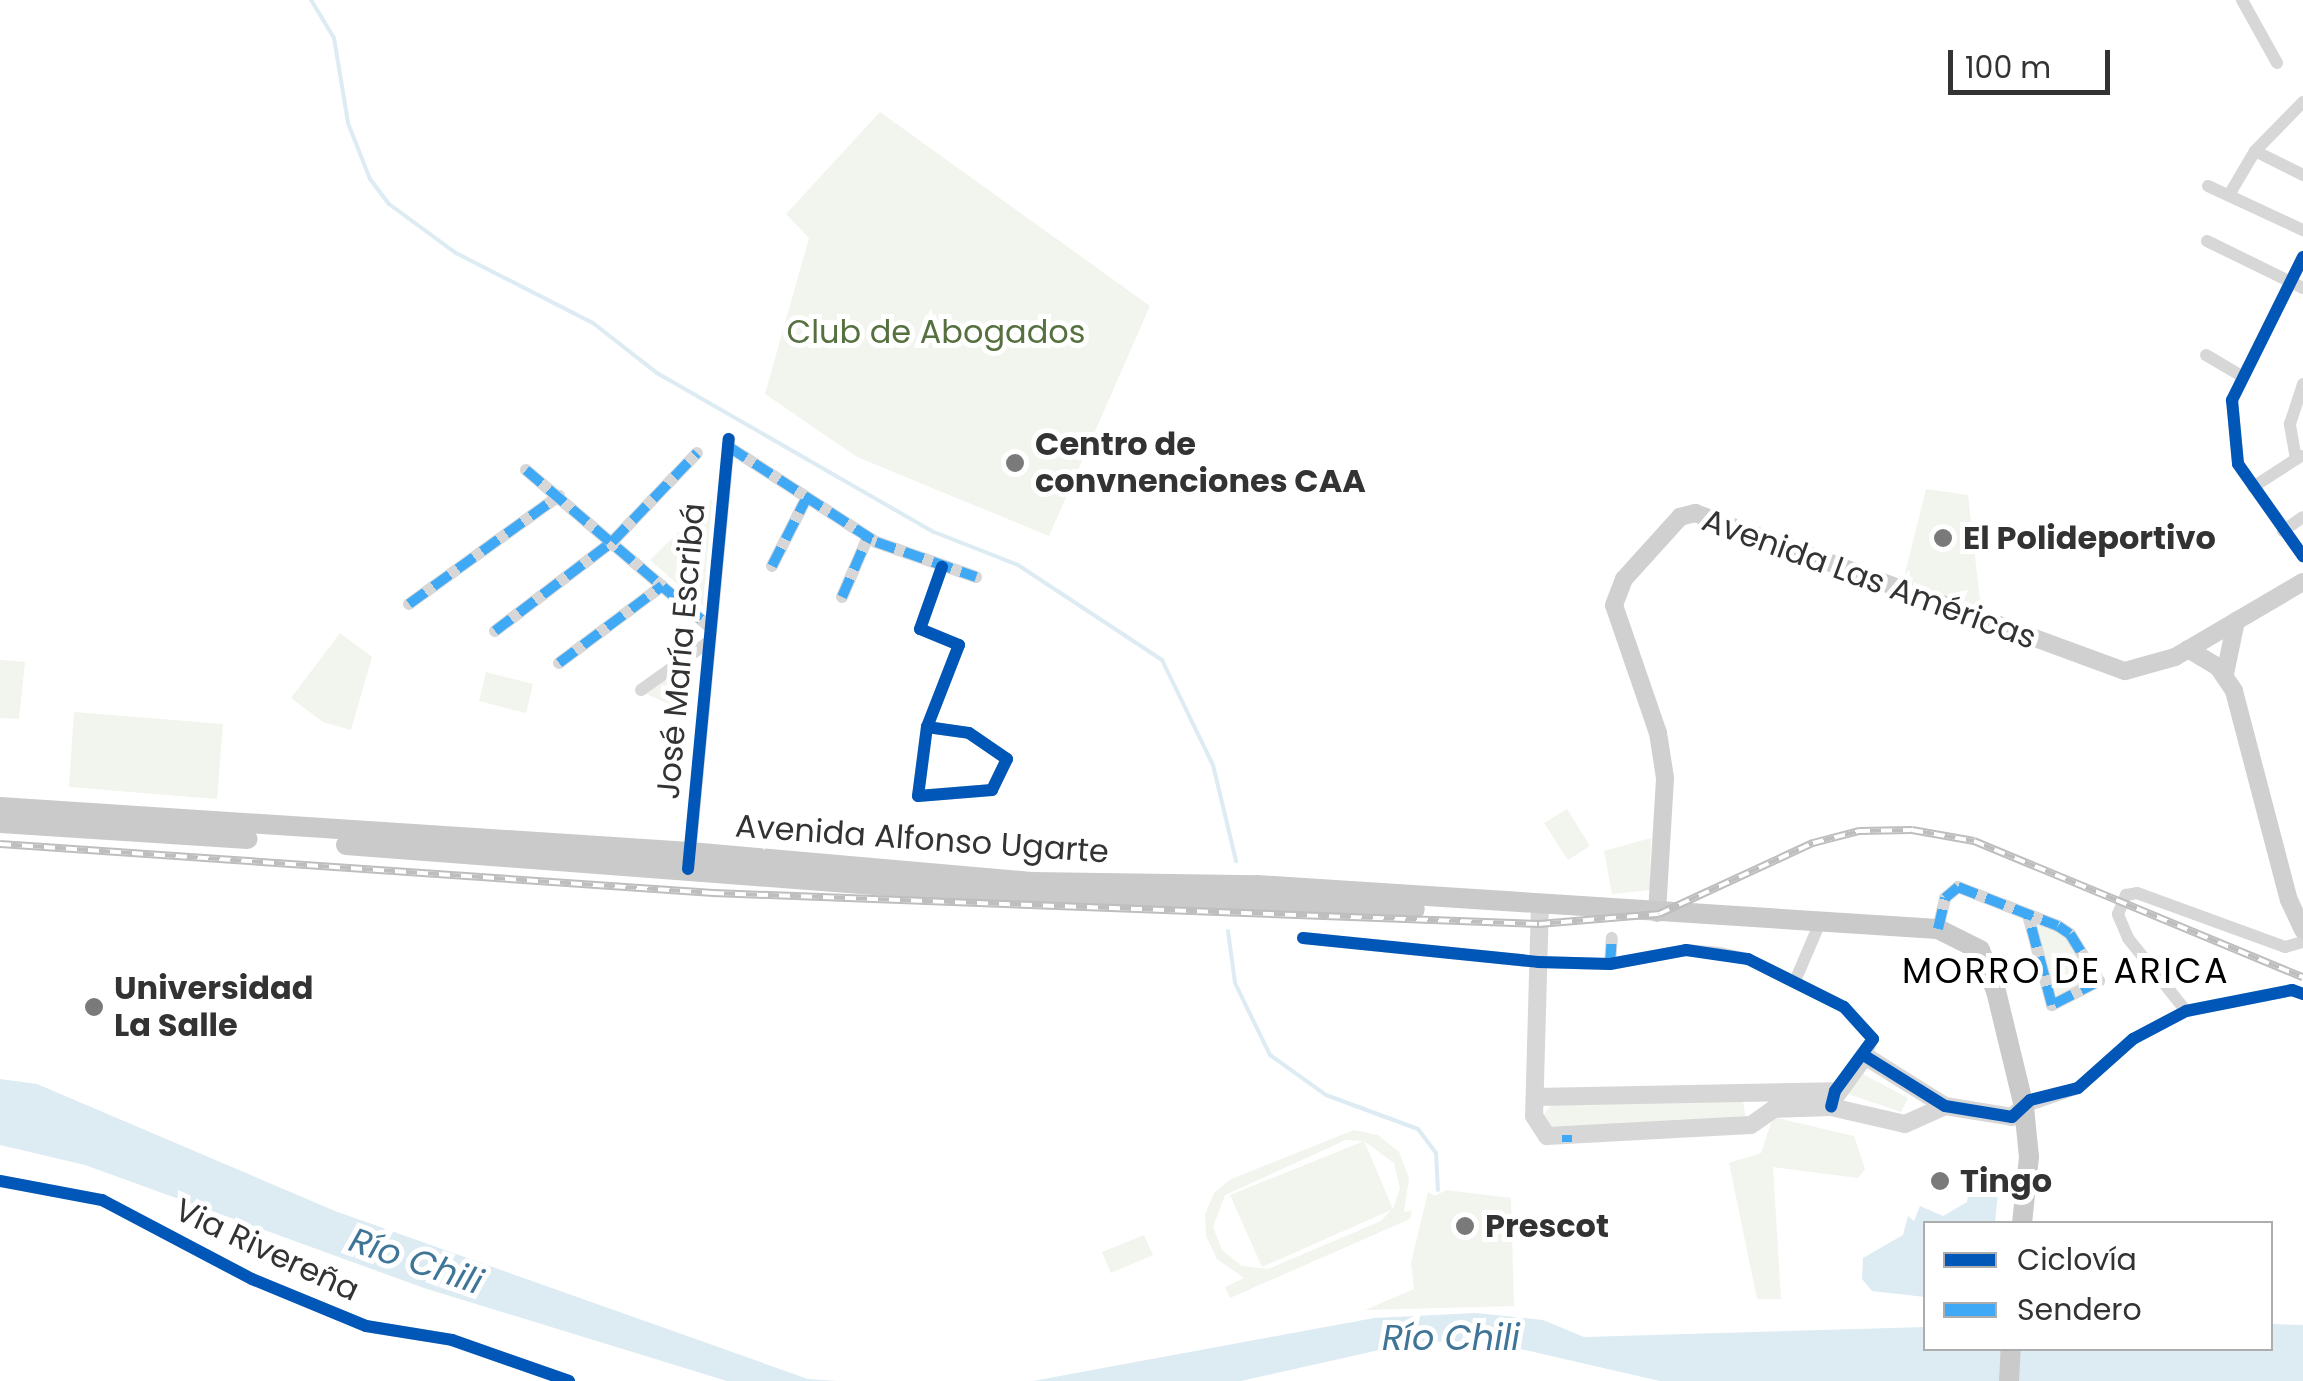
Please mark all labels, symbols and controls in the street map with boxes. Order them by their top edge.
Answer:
scale bar [1953,30,2116,92]
text: 100 m [1965,46,2051,89]
park label: Club de Abogados [786,313,1086,351]
place label: Centro de convnenciones CAA [1035,426,1366,501]
marker: Centro de convnenciones CAA [1004,452,1026,474]
street label: José María Escribá [649,501,713,801]
street label: Avenida Las Américas [1697,501,2041,657]
place label: El Polideportivo [1963,519,2216,557]
marker: El Polideportivo [1932,527,1954,549]
street label: Avenida Alfonso Ugarte [734,807,1110,871]
district label: MORRO DE ARICA [1902,950,2230,992]
place label: Universidad La Salle [114,970,313,1045]
marker: Universidad La Salle [83,996,105,1018]
place label: Tingo [1960,1162,2052,1200]
marker: Tingo [1929,1170,1951,1192]
street label: Via Rivereña [169,1191,365,1309]
place label: Prescot [1485,1207,1609,1245]
marker: Prescot [1454,1215,1476,1237]
water label: Río Chili [344,1219,488,1303]
legend [1923,1221,2273,1351]
text: Ciclovía [2017,1238,2137,1281]
text: Sendero [2017,1288,2142,1331]
water label: Río Chili [1382,1317,1520,1359]

